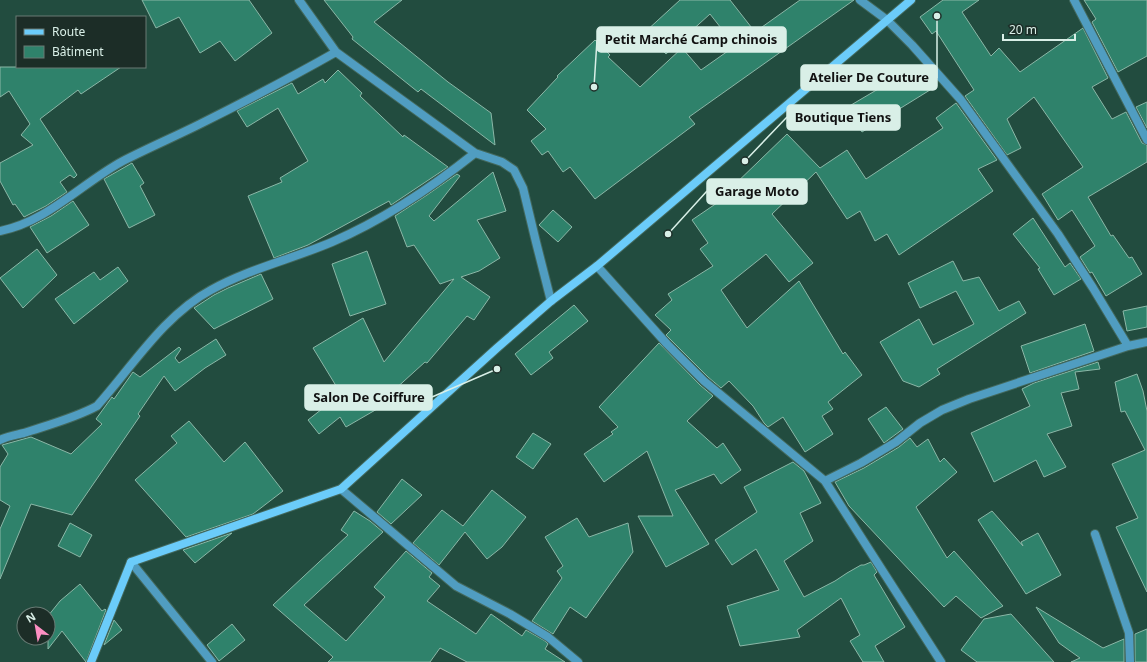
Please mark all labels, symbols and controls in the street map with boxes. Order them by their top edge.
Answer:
legend [16,16,146,68]
scale bar [1003,16,1075,42]
text: 20 m [1009,21,1037,38]
text: Route [52,23,85,40]
callout: Petit Marché Camp chinois [597,27,786,52]
text: Petit Marché Camp chinois [605,30,777,48]
text: Bâtiment [52,43,104,60]
callout: Atelier De Couture [801,65,937,90]
text: Atelier De Couture [809,68,929,86]
callout: Boutique Tiens [787,105,900,130]
text: Boutique Tiens [795,108,891,126]
callout: Garage Moto [707,179,807,204]
text: Garage Moto [715,182,799,200]
callout: Salon De Coiffure [305,385,432,410]
text: Salon De Coiffure [313,388,425,406]
north arrow [16,606,56,646]
text: N [23,608,38,626]

